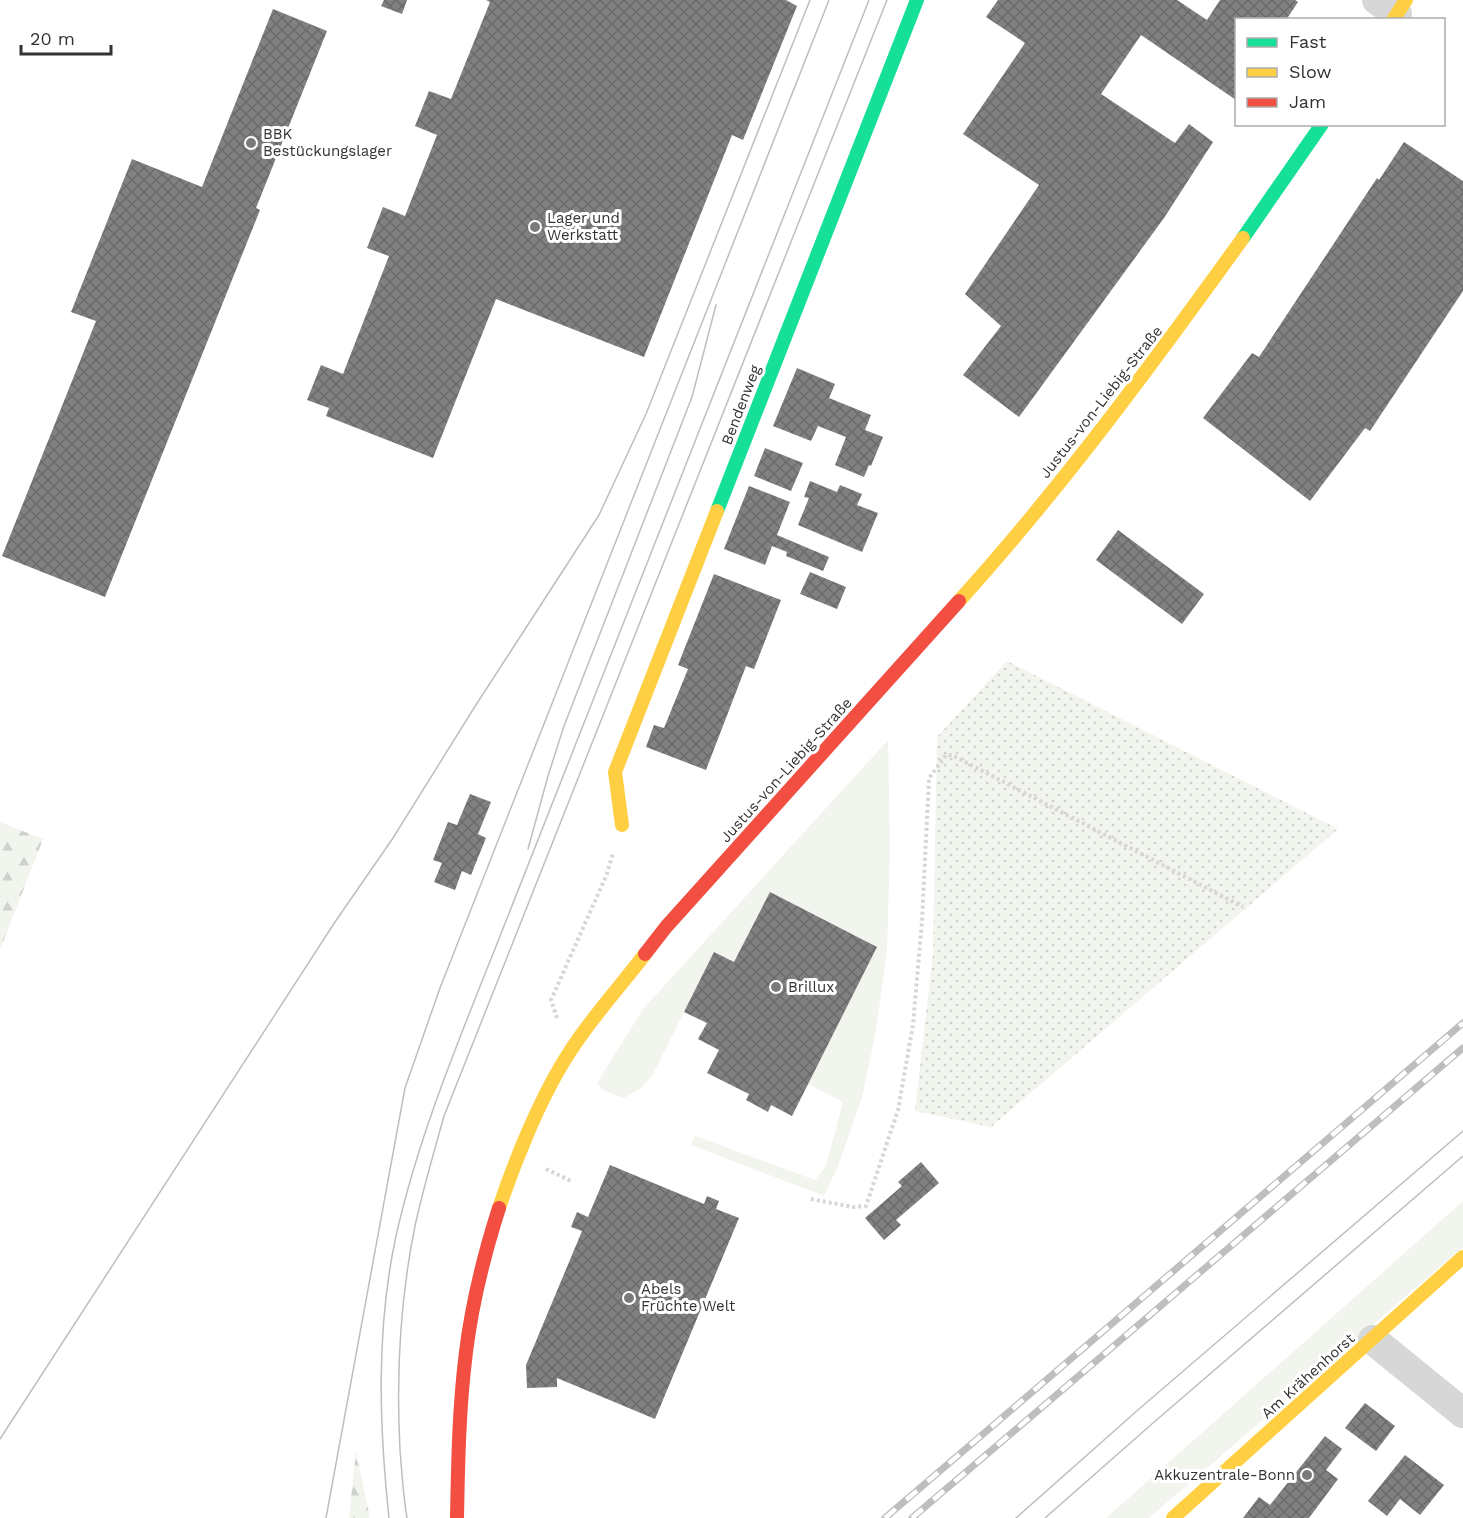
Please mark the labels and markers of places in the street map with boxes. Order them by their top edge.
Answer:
place label: BBK Bestückungslager [263,125,392,160]
marker: BBK Bestückungslager [244,136,258,150]
place label: Lager und Werkstatt [547,209,620,244]
marker: Lager und Werkstatt [528,220,542,234]
place label: Brillux [788,978,834,996]
marker: Brillux [769,980,783,994]
place label: Abels Früchte Welt [641,1280,736,1315]
marker: Abels Früchte Welt [622,1291,636,1305]
place label: Akkuzentrale-Bonn [1154,1466,1295,1484]
marker: Akkuzentrale-Bonn [1300,1468,1314,1482]

